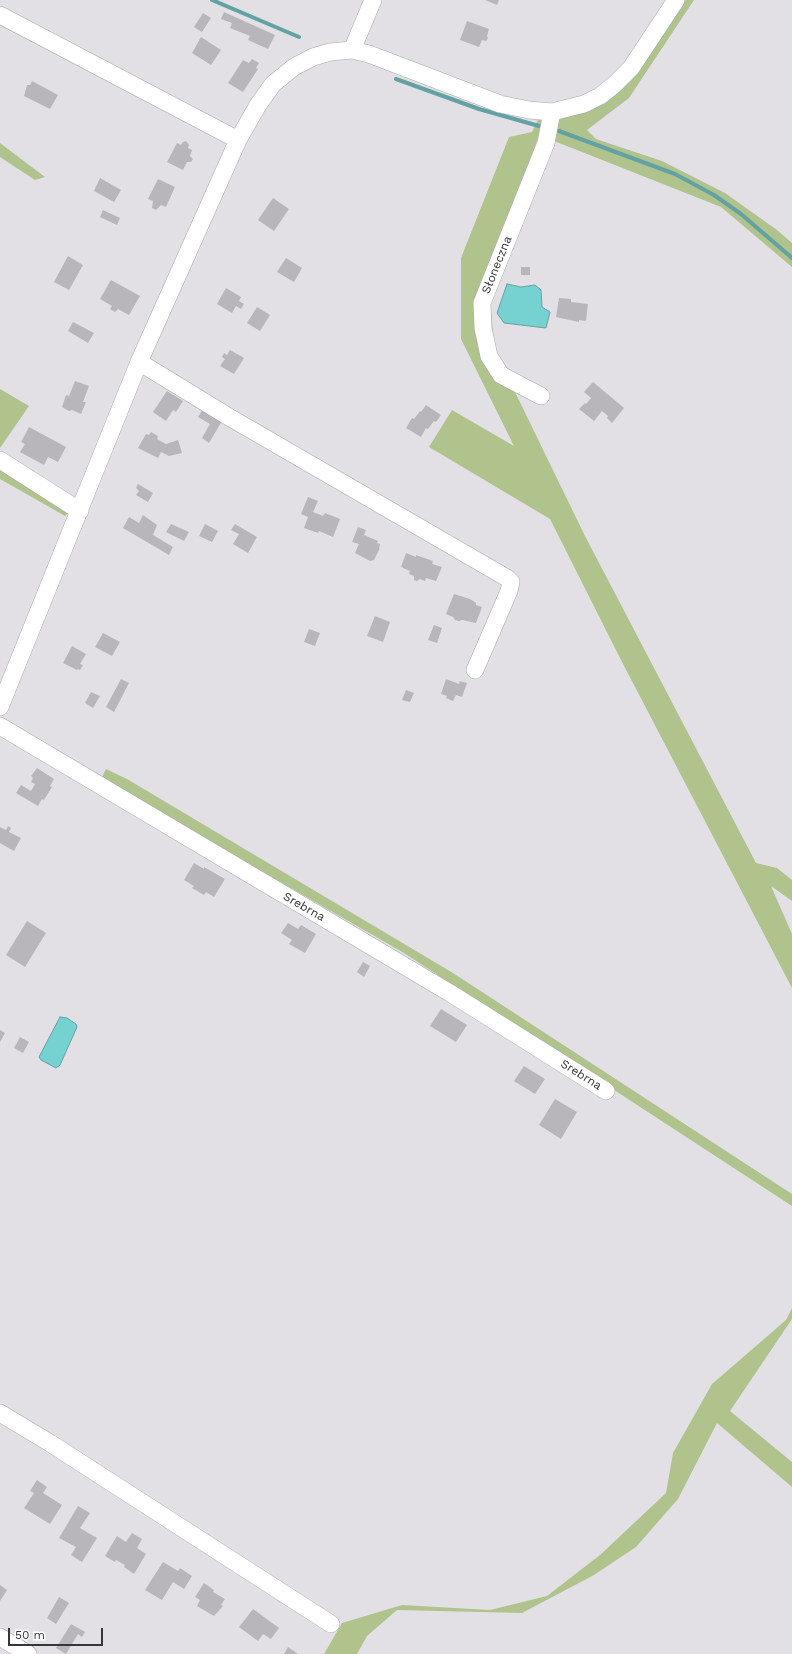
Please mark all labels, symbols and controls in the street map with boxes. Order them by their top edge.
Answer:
street label: Słoneczna [479,234,515,296]
street label: Srebrna [281,889,327,925]
street label: Srebrna [558,1057,604,1093]
scale bar [10,1620,105,1646]
text: 50 m [15,1628,45,1642]

